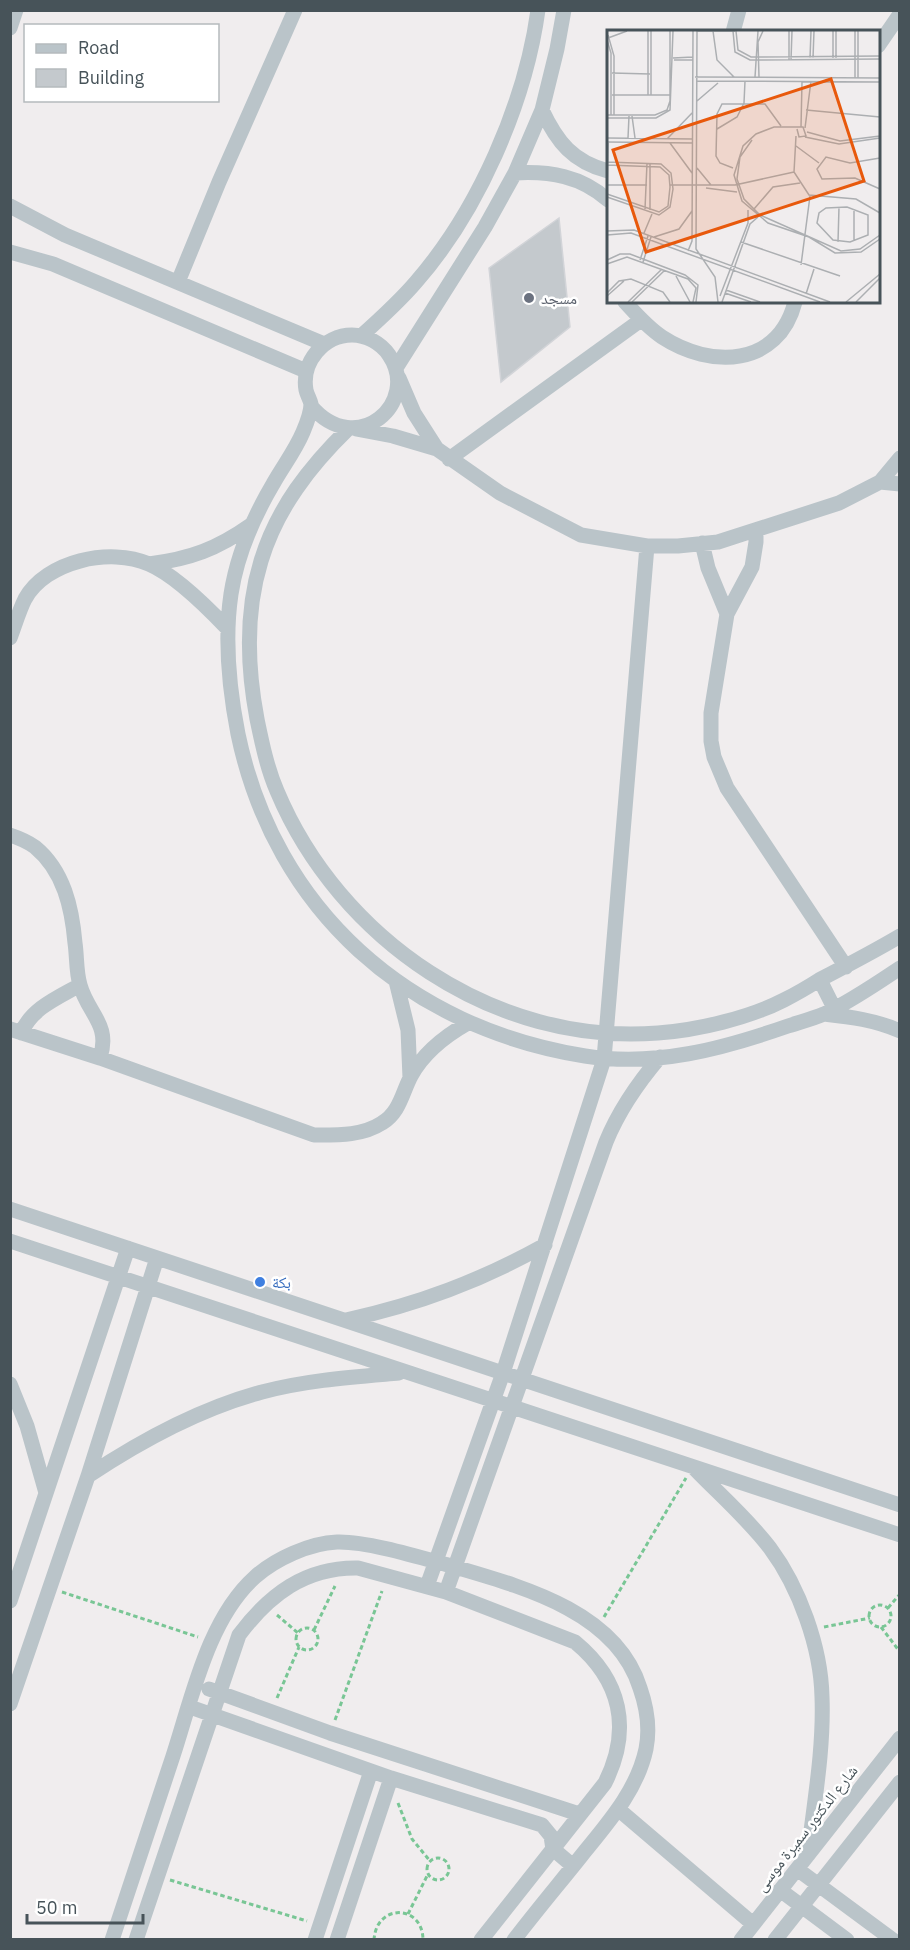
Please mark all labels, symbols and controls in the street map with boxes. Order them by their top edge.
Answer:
legend [24,24,219,102]
inset map [607,30,880,303]
text: Road [78,36,119,59]
text: Building [78,66,145,89]
place label: مسجد [541,288,577,308]
marker: مسجد [522,291,536,305]
place label: بكة [272,1272,291,1292]
marker: بكة [253,1275,267,1289]
street label: شارع الدكتور سميرة موسى [750,1761,862,1896]
scale bar [27,1887,142,1925]
text: 50 m [36,1896,78,1919]

